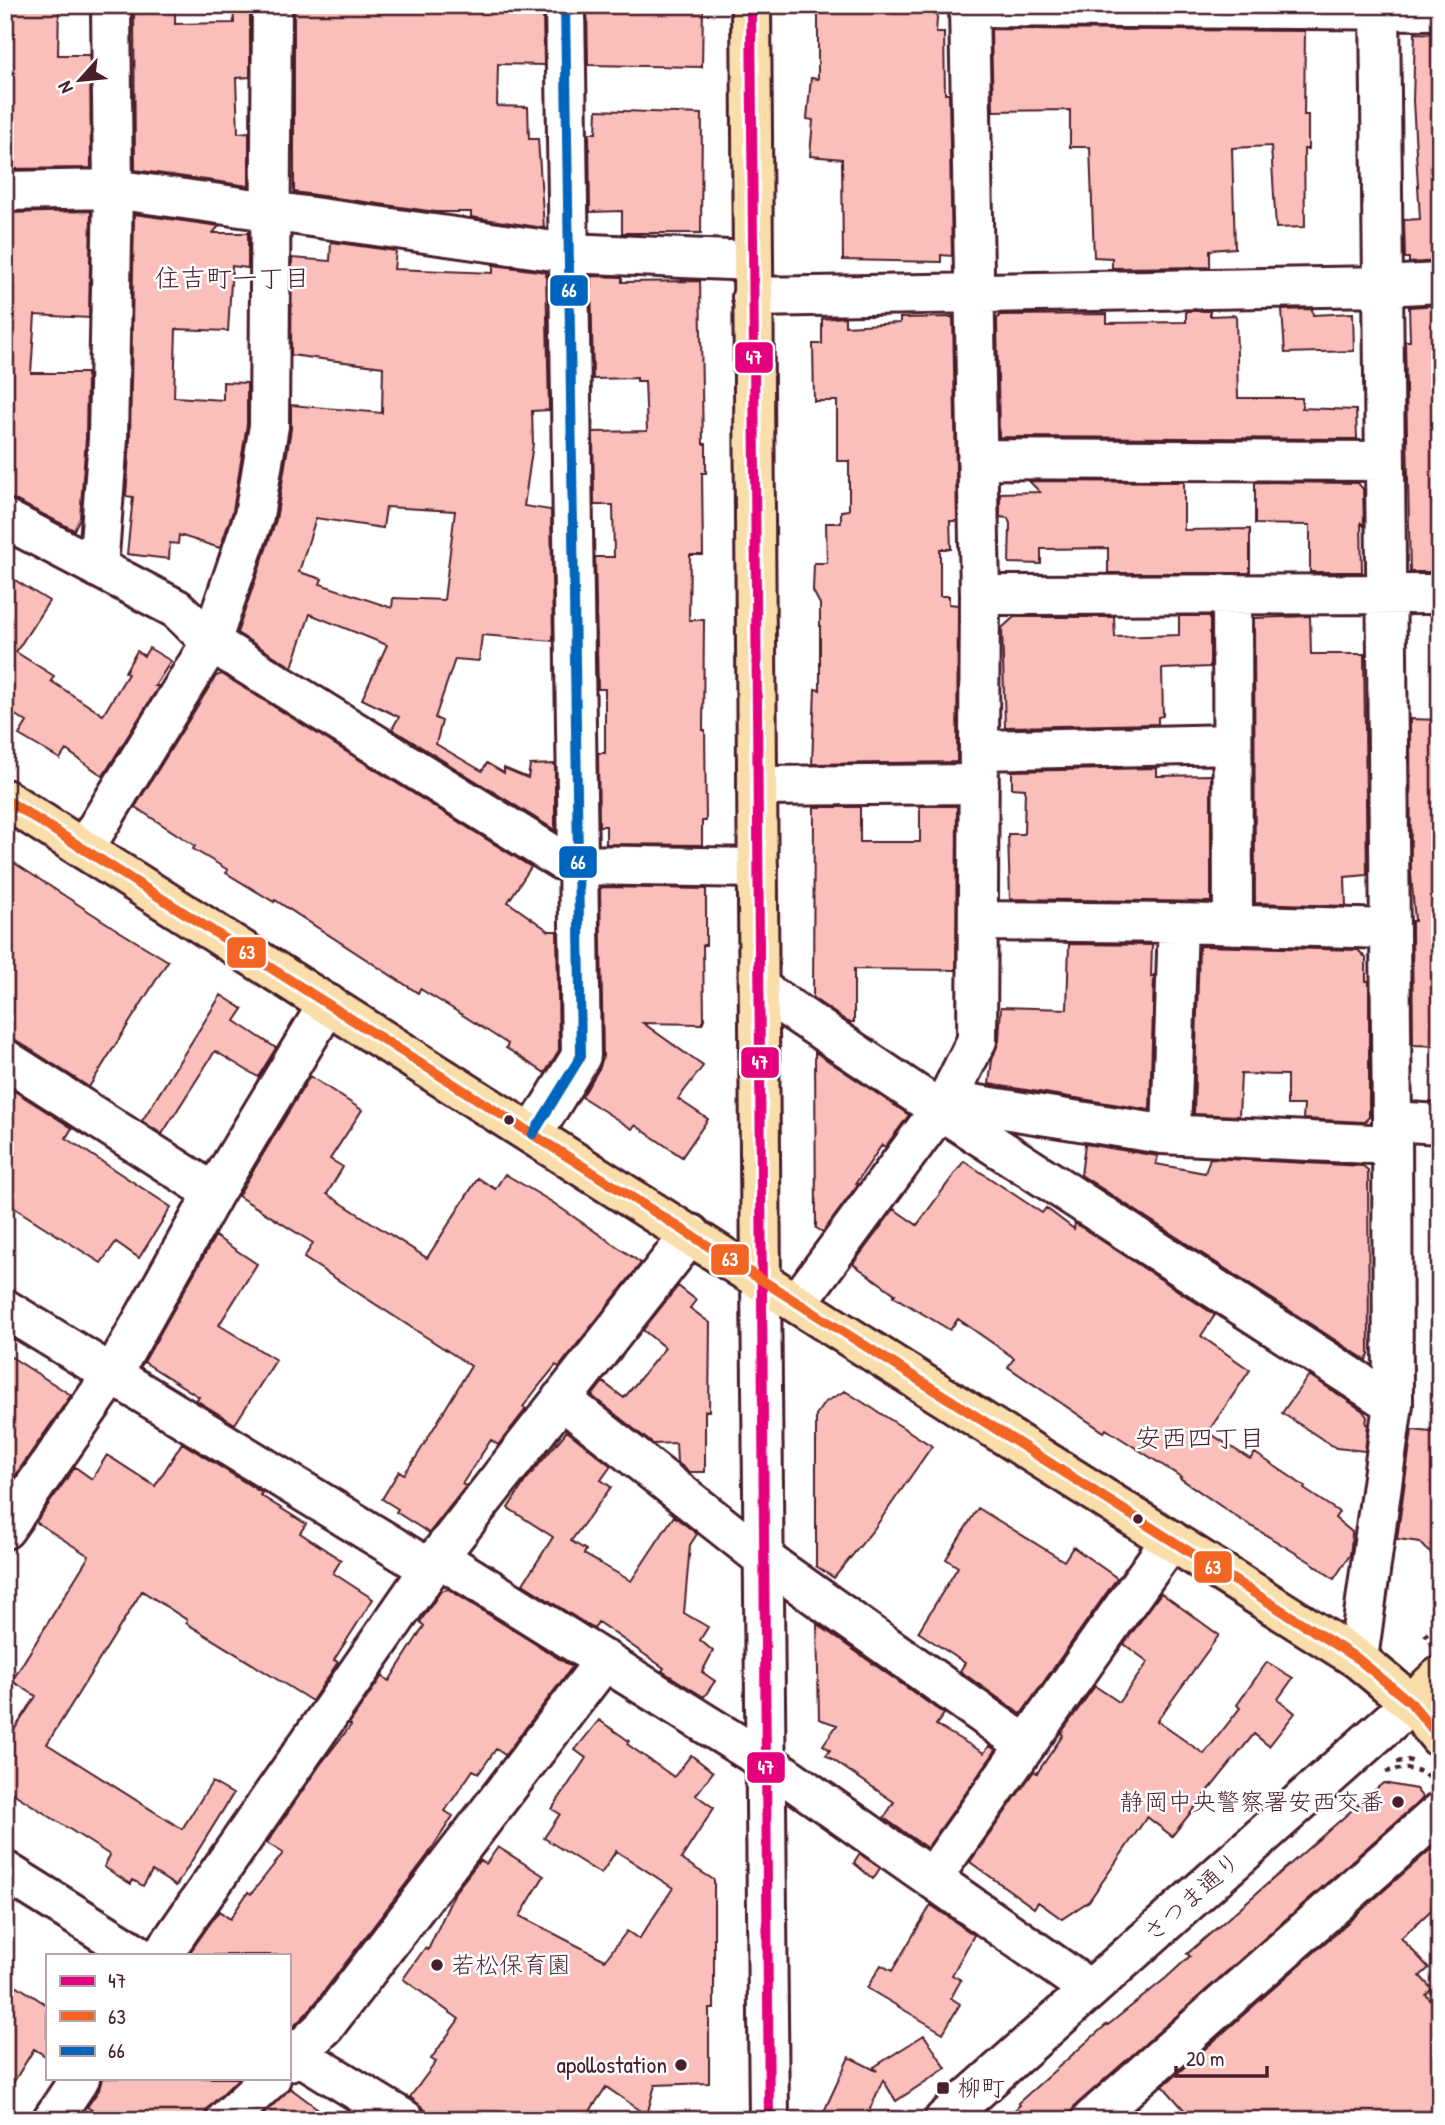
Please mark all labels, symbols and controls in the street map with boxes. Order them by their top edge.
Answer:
north arrow [46,46,116,116]
text: N [51,77,79,98]
district label: 住吉町一丁目 [154,260,310,295]
line badge: 66 [549,274,589,307]
text: 66 [561,277,577,303]
line badge: 47 [734,341,774,374]
text: 47 [746,344,762,370]
line badge: 66 [558,845,598,879]
text: 66 [570,849,586,875]
line badge: 63 [226,936,267,969]
text: 63 [239,939,256,965]
line badge: 47 [740,1046,780,1079]
text: 47 [752,1049,768,1075]
unlabelled marker [502,1113,516,1127]
line badge: 63 [710,1243,750,1276]
text: 63 [722,1246,739,1272]
district label: 安西四丁目 [1135,1420,1265,1455]
unlabelled marker [1131,1512,1145,1526]
line badge: 63 [1193,1550,1233,1584]
text: 63 [1205,1554,1222,1580]
line badge: 47 [746,1751,786,1784]
text: 47 [758,1754,774,1780]
place label: 静岡中央警察署安西交番 [1120,1785,1384,1817]
marker: 静岡中央警察署安西交番 [1390,1794,1406,1810]
street label: さつま通り [1136,1844,1247,1948]
place label: 若松保育園 [451,1948,571,1980]
legend [46,1954,290,2080]
marker: 若松保育園 [429,1957,445,1973]
text: 47 [108,1966,126,1995]
text: 63 [108,2002,126,2031]
scale bar [1176,2034,1266,2078]
text: 66 [108,2036,125,2065]
text: 20 m [1186,2044,1224,2073]
place label: apollostation [557,2048,667,2080]
marker: apollostation [673,2057,689,2073]
place label: 柳町 [957,2071,1005,2103]
marker: 柳町 [935,2080,951,2096]

